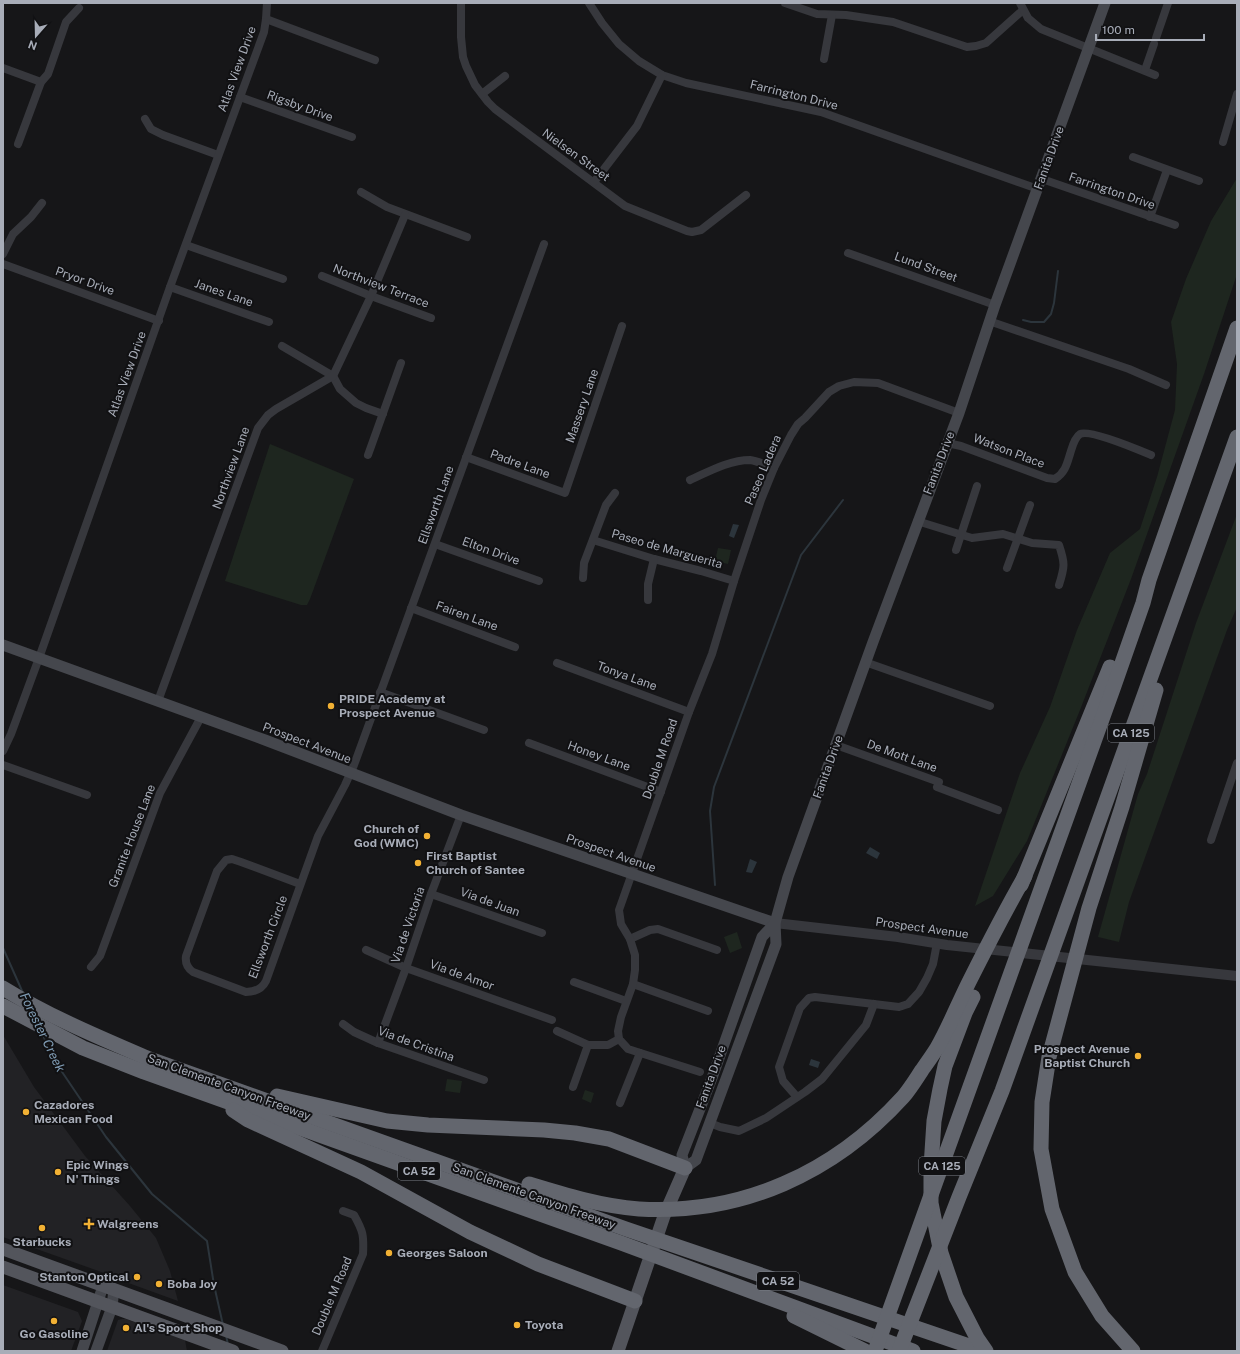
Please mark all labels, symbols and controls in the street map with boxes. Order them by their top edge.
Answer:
north arrow [16,16,56,56]
scale bar [1096,16,1204,42]
text: 100 m [1102,23,1135,37]
street label: Atlas View Drive [215,24,259,114]
text: N [26,38,39,53]
street label: Farrington Drive [748,77,840,113]
street label: Rigsby Drive [265,88,335,125]
street label: Fanita Drive [1031,124,1067,192]
street label: Nielsen Street [540,126,613,184]
street label: Farrington Drive [1067,170,1157,212]
street label: Lund Street [893,249,960,285]
street label: Northview Terrace [331,261,431,311]
street label: Pryor Drive [54,264,117,298]
street label: Janes Lane [193,276,255,310]
street label: Atlas View Drive [105,329,149,419]
street label: Massery Lane [563,367,601,445]
street label: Northview Lane [210,425,252,511]
street label: Fanita Drive [921,429,958,497]
street label: Watson Place [971,431,1047,471]
street label: Paseo Ladera [742,433,784,507]
street label: Padre Lane [488,447,552,481]
street label: Ellsworth Lane [415,464,457,546]
street label: Paseo de Marguerita [610,526,724,572]
street label: Elton Drive [460,534,522,568]
street label: Fairen Lane [434,598,500,634]
street label: Tonya Lane [595,659,659,693]
place label: PRIDE Academy at Prospect Avenue [339,692,445,720]
marker: PRIDE Academy at Prospect Avenue [326,701,336,711]
street label: Double M Road [640,717,680,801]
street label: Prospect Avenue [261,720,354,766]
road number: CA 125 [1108,724,1154,742]
street label: Fanita Drive [810,733,846,801]
street label: De Mott Lane [865,737,939,775]
street label: Honey Lane [566,738,633,774]
street label: Granite House Lane [106,782,158,890]
place label: Church of God (WMC) [354,822,419,850]
marker: Church of God (WMC) [422,831,432,841]
street label: Prospect Avenue [564,831,658,875]
place label: First Baptist Church of Santee [426,849,525,877]
marker: First Baptist Church of Santee [413,858,423,868]
street label: Via de Victoria [388,885,428,965]
street label: Via de Juan [458,885,522,919]
street label: Ellsworth Circle [246,893,290,980]
street label: Prospect Avenue [874,915,970,942]
street label: Via de Amor [428,957,496,993]
water label: Forester Creek [17,990,68,1075]
street label: Via de Cristina [376,1024,456,1064]
place label: Prospect Avenue Baptist Church [1034,1042,1130,1070]
street label: Fanita Drive [693,1043,729,1111]
street label: San Clemente Canyon Freeway [145,1051,313,1123]
marker: Prospect Avenue Baptist Church [1133,1051,1143,1061]
place label: Cazadores Mexican Food [34,1098,113,1126]
marker: Cazadores Mexican Food [21,1107,31,1117]
road number: CA 125 [919,1157,965,1175]
place label: Epic Wings N' Things [66,1158,129,1186]
street label: San Clemente Canyon Freeway [450,1160,618,1232]
road number: CA 52 [398,1162,440,1180]
marker: Epic Wings N' Things [53,1167,63,1177]
place label: Walgreens [97,1217,159,1231]
marker: Walgreens [84,1219,94,1229]
marker: Starbucks [37,1223,47,1233]
place label: Starbucks [13,1235,71,1249]
place label: Georges Saloon [397,1246,488,1260]
marker: Georges Saloon [384,1248,394,1258]
street label: Double M Road [309,1254,355,1338]
place label: Stanton Optical [39,1270,129,1284]
marker: Stanton Optical [132,1272,142,1282]
road number: CA 52 [757,1272,799,1290]
place label: Boba Joy [167,1277,218,1291]
marker: Boba Joy [154,1279,164,1289]
marker: Go Gasoline [49,1316,59,1326]
place label: Toyota [525,1318,563,1332]
marker: Toyota [512,1320,522,1330]
place label: Al's Sport Shop [134,1321,222,1335]
marker: Al's Sport Shop [121,1323,131,1333]
place label: Go Gasoline [20,1327,89,1341]

